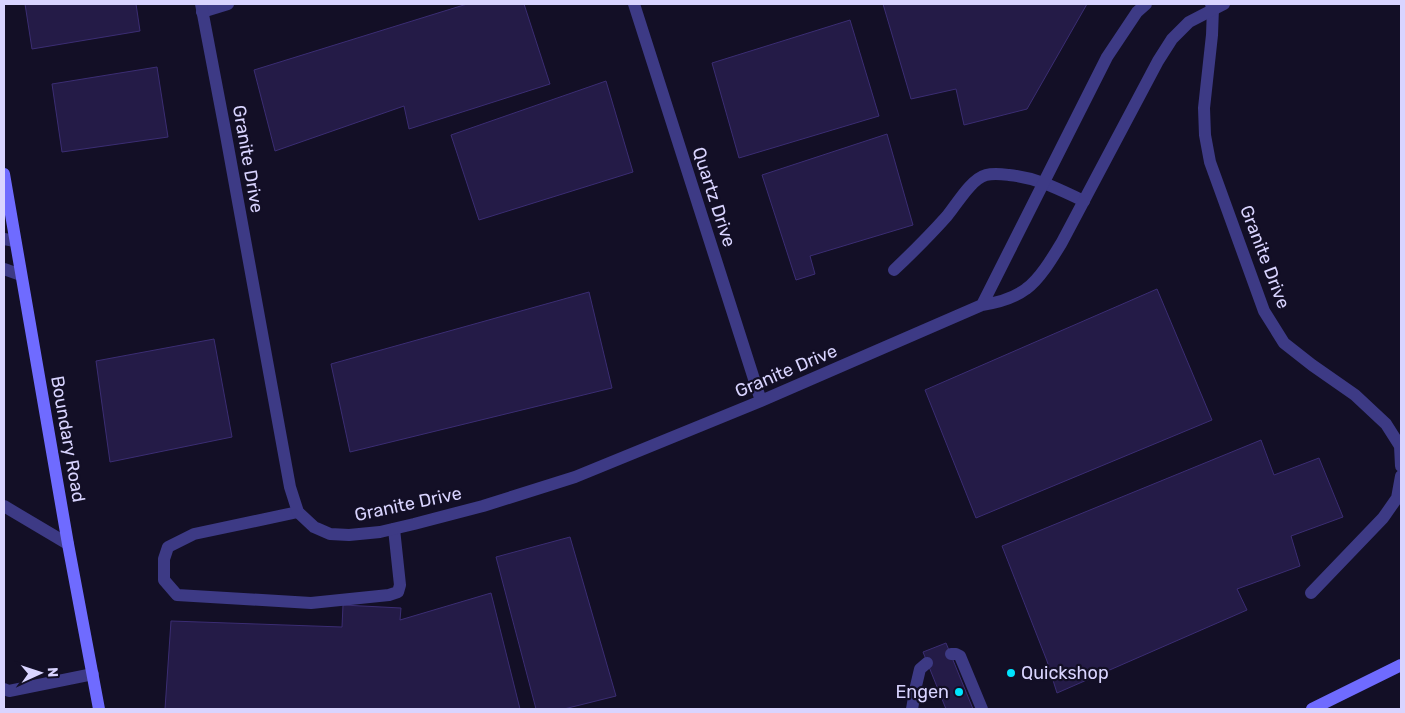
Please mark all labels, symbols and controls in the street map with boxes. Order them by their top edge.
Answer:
street label: Granite Drive [228,103,268,215]
street label: Quartz Drive [688,144,740,250]
street label: Granite Drive [1235,202,1295,312]
street label: Granite Drive [732,340,840,402]
street label: Boundary Road [46,374,90,504]
street label: Granite Drive [352,482,464,526]
north arrow [15,648,65,698]
place label: Quickshop [1021,662,1109,684]
text: N [44,667,61,678]
marker: Quickshop [1005,667,1017,679]
place label: Engen [895,681,949,703]
marker: Engen [953,686,965,698]

